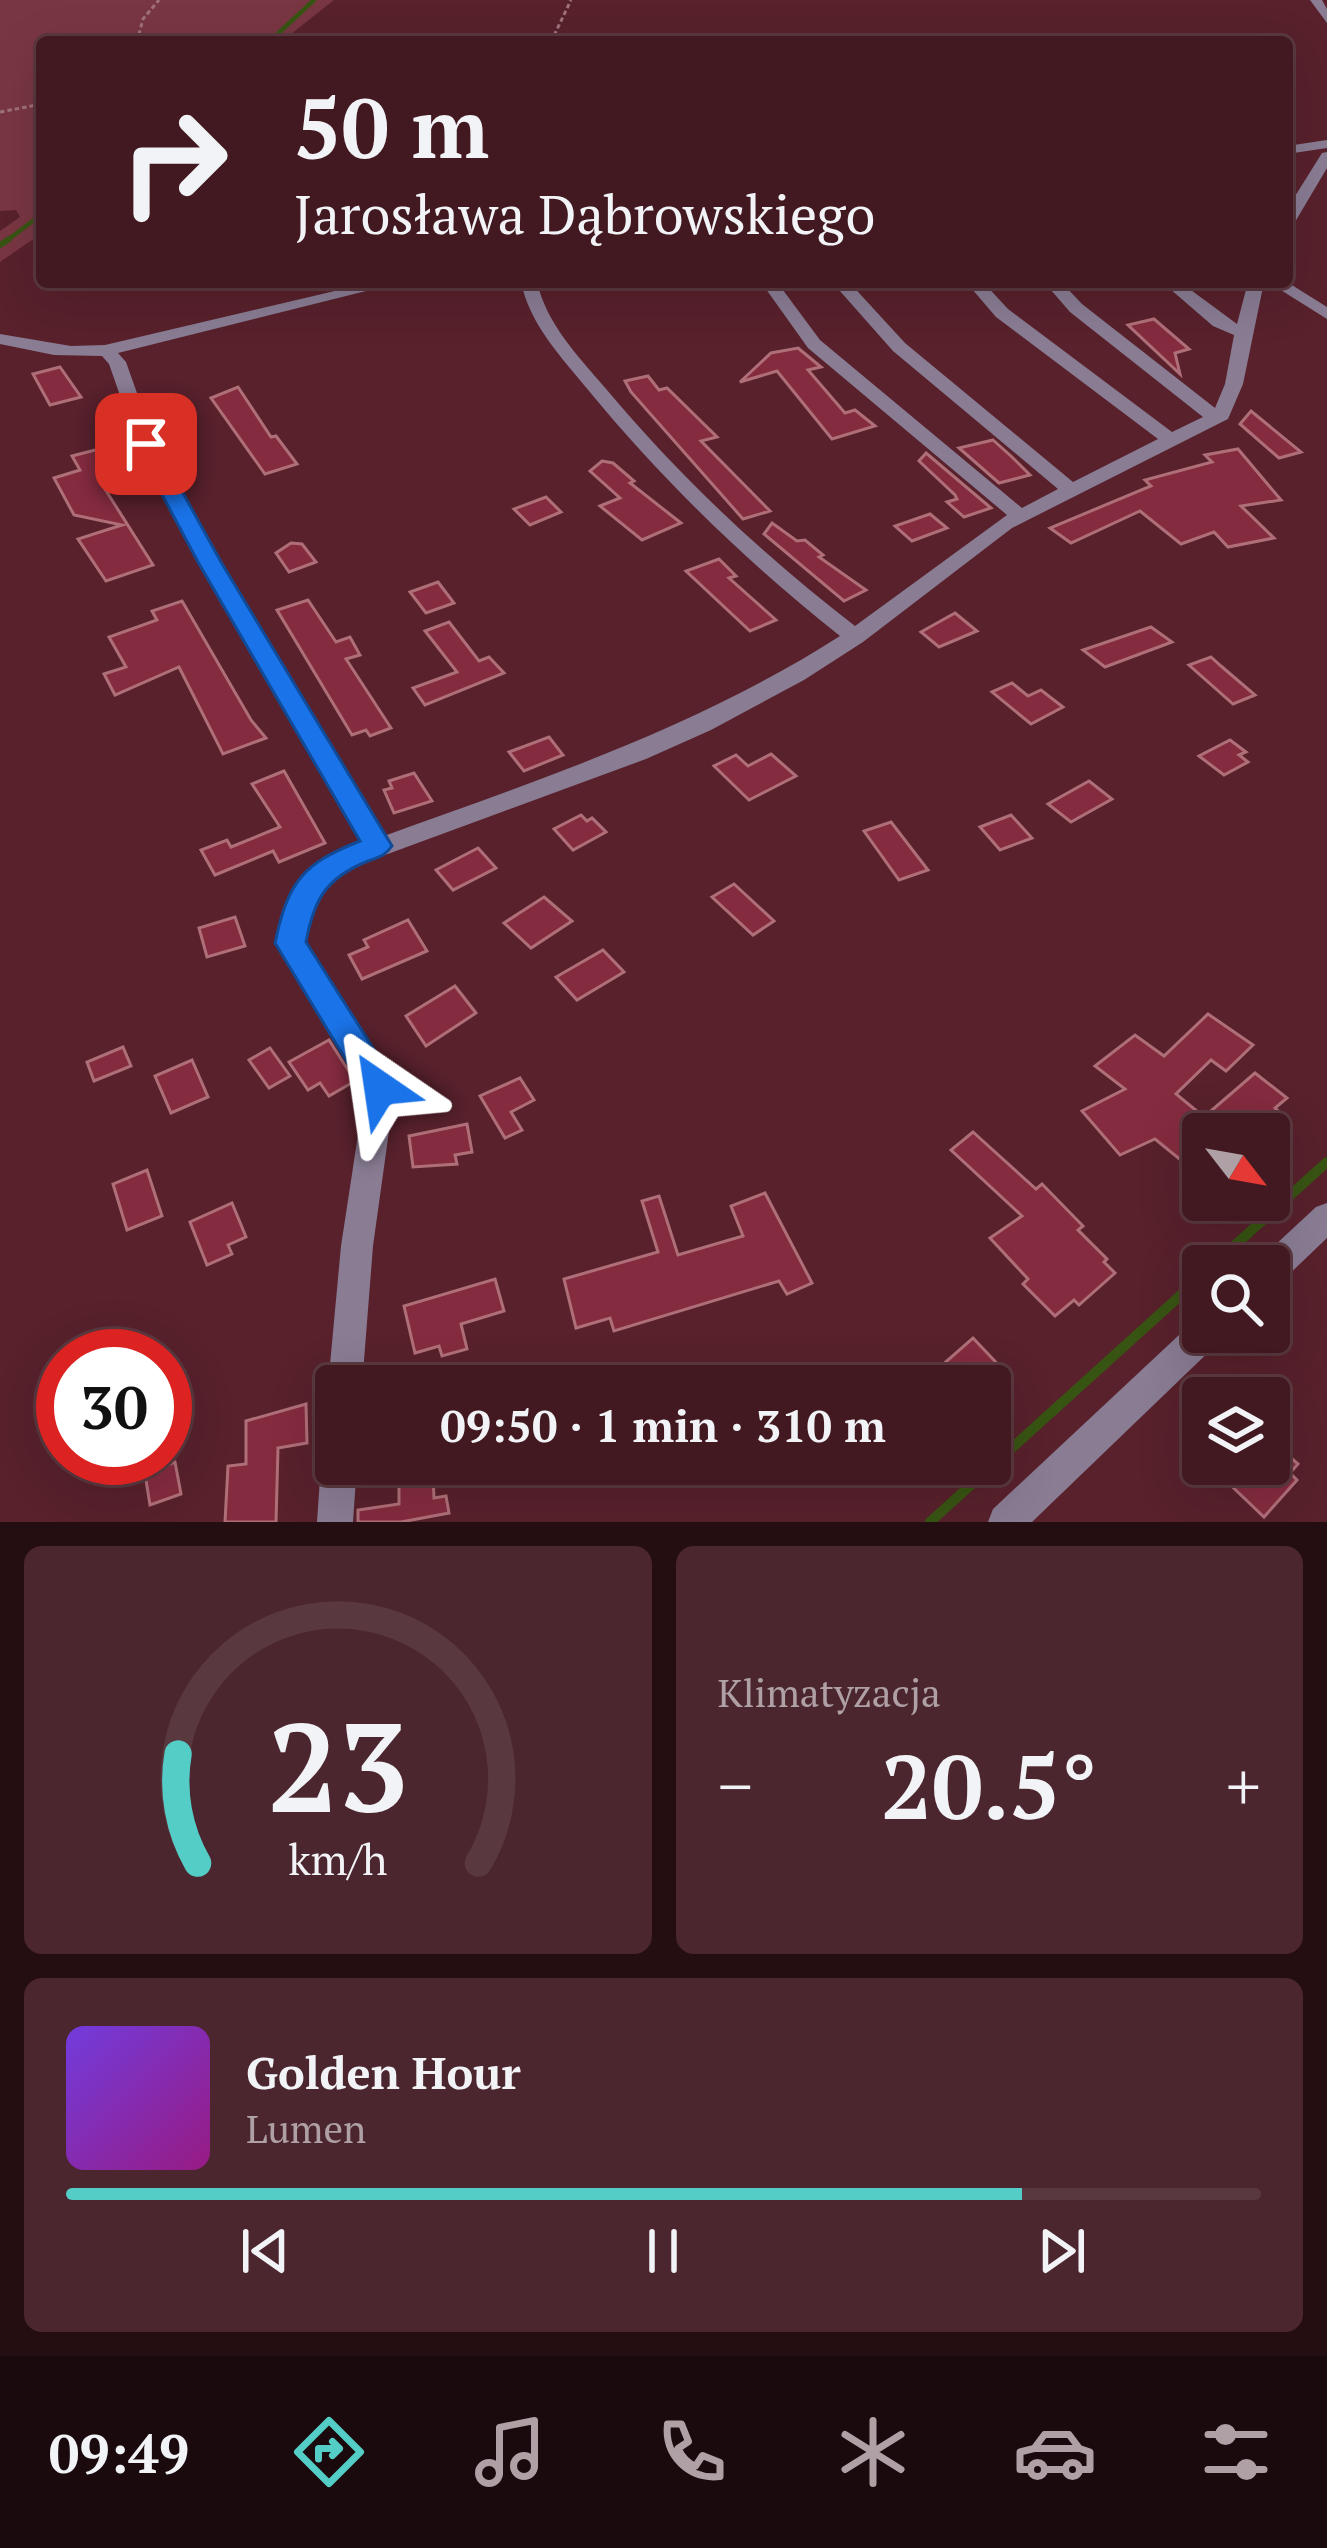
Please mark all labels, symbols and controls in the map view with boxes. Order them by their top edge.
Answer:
text: 50 m [294,71,489,182]
icon: right [96,84,252,240]
text: Jarosława Dąbrowskiego [294,178,875,249]
pin [95,393,197,495]
icon: arrive [113,411,179,477]
position arrow [317,1025,443,1151]
north arrow [1182,1113,1290,1221]
map controls [1182,1113,1290,1485]
button: search [1182,1245,1290,1353]
speed limit sign: 30 [36,1329,192,1485]
button: layers [1182,1377,1290,1485]
text: 09:50 · 1 min · 310 m [440,1395,886,1455]
text: Klimatyzacja [718,1666,941,1718]
text: 23 [267,1682,408,1848]
text: 20.5° [881,1725,1097,1845]
text: − [718,1741,753,1829]
text: + [1226,1741,1261,1829]
text: km/h [288,1830,387,1887]
text: Golden Hour [246,2042,521,2102]
text: Lumen [246,2102,366,2154]
icon: previous [232,2218,298,2284]
icon: pause [630,2218,696,2284]
icon: next [1029,2218,1095,2284]
icon: directions [287,2410,371,2494]
icon: music [468,2410,552,2494]
icon: phone [650,2410,734,2494]
icon: climate [831,2410,915,2494]
icon: car [1013,2410,1097,2494]
icon: filters [1194,2410,1278,2494]
text: 09:49 [49,2417,189,2488]

